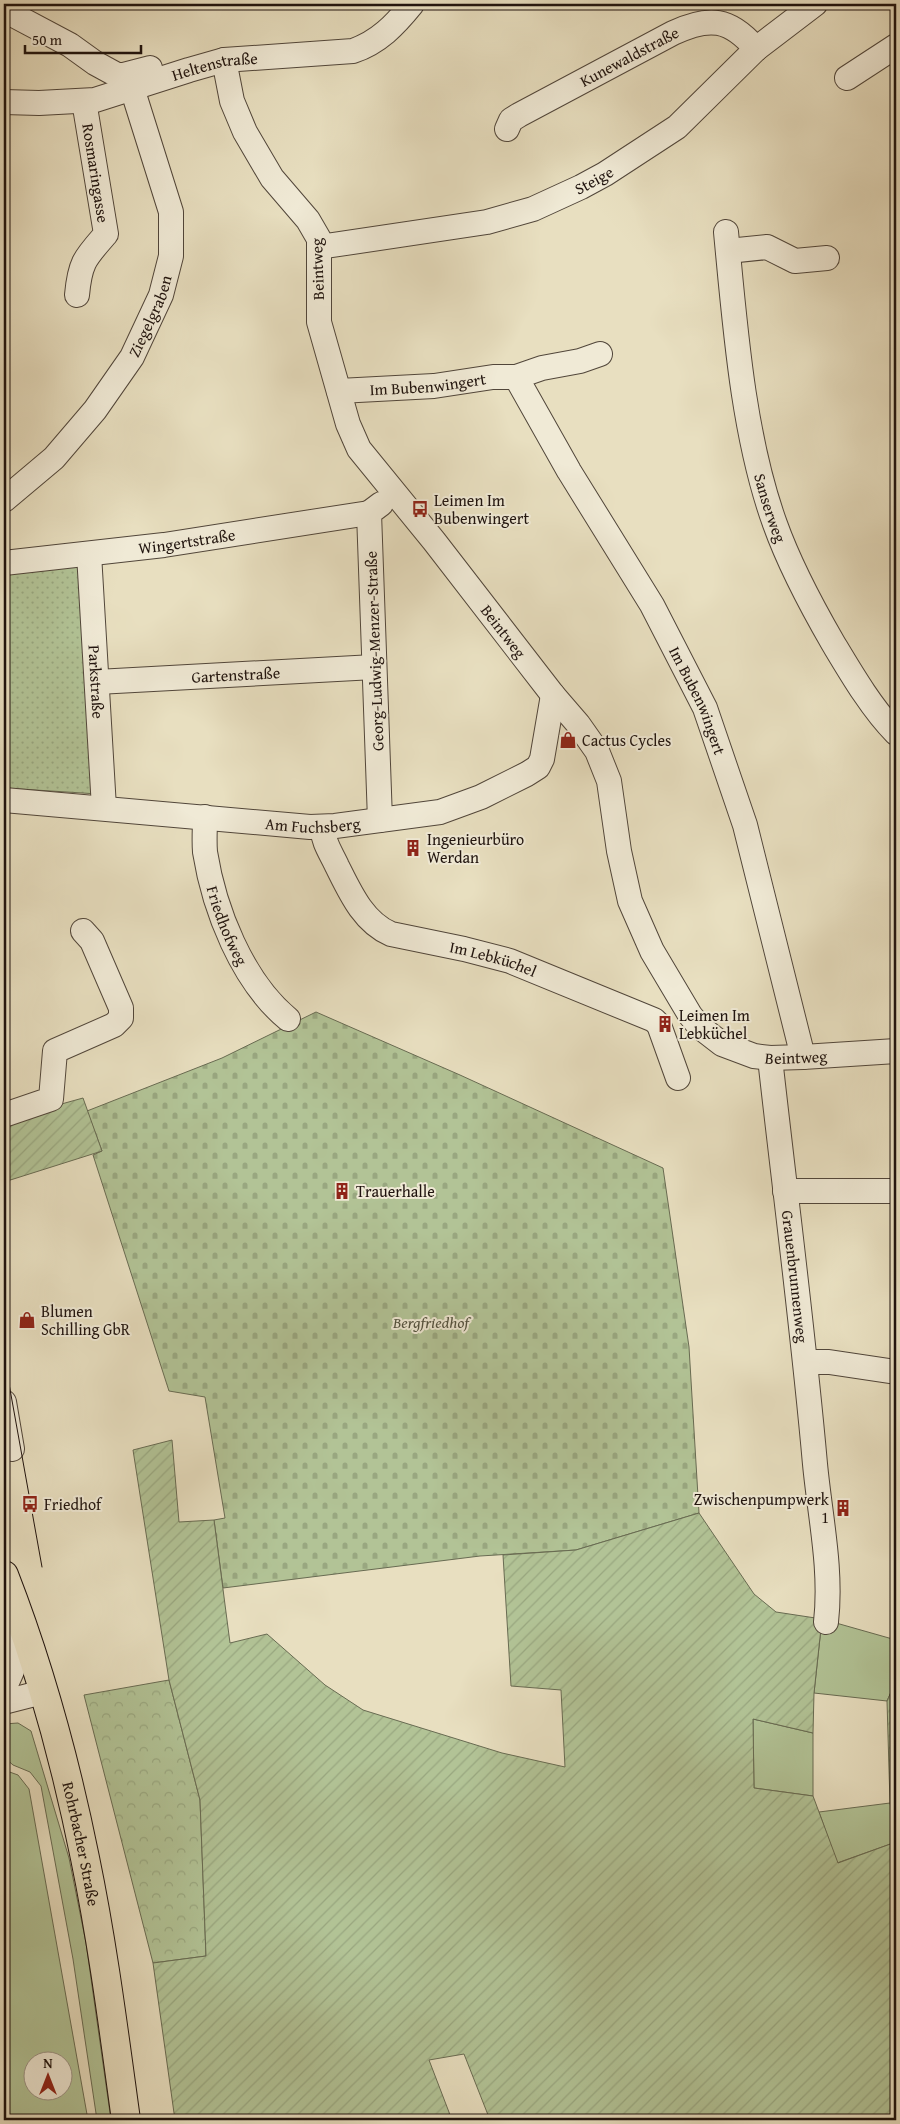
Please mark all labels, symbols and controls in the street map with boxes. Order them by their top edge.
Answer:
street label: Kunewaldstraße [575,20,683,93]
scale bar [25,22,141,54]
text: 50 m [32,29,63,50]
street label: Heltenstraße [169,46,258,87]
street label: Rosmaringasse [76,122,116,224]
street label: Steige [571,160,618,200]
street label: Beintweg [304,237,330,301]
street label: Ziegelgraben [122,273,178,361]
street label: Im Bubenwingert [369,366,488,401]
street label: Sanserweg [748,471,793,546]
place label: Leimen Im Bubenwingert [434,488,529,530]
bus stop icon: Leimen Im Bubenwingert [410,499,430,519]
street label: Wingertstraße [137,522,237,560]
street label: Georg-Ludwig-Menzer-Straße [359,551,389,751]
street label: Beintweg [475,599,532,663]
street label: Im Bubenwingert [663,642,732,758]
street label: Parkstraße [82,644,111,719]
street label: Gartenstraße [191,660,281,689]
place label: Cactus Cycles [582,728,671,752]
shop icon: Cactus Cycles [558,730,578,750]
street label: Am Fuchsberg [264,811,362,839]
place label: Ingenieurbüro Werdan [427,827,524,869]
building icon: Ingenieurbüro Werdan [403,838,423,858]
street label: Friedhofweg [201,883,254,970]
street label: Im Lebküchel [448,934,541,983]
place label: Leimen Im Lebküchel [679,1003,750,1045]
building icon: Leimen Im Lebküchel [655,1014,675,1034]
street label: Beintweg [763,1043,828,1070]
place label: Trauerhalle [356,1179,435,1203]
building icon: Trauerhalle [332,1181,352,1201]
street label: Grauenbrunnenweg [776,1209,815,1344]
place label: Blumen Schilling GbR [41,1299,131,1341]
shop icon: Blumen Schilling GbR [17,1310,37,1330]
park label: Bergfriedhof [392,1310,472,1334]
place label: Zwischenpumpwerk 1 [694,1487,830,1529]
place label: Friedhof [44,1492,103,1516]
bus stop icon: Friedhof [20,1494,40,1514]
building icon: Zwischenpumpwerk 1 [833,1498,853,1518]
street label: Rohrbacher Straße [56,1779,106,1908]
north arrow [22,2052,72,2102]
text: N [43,2053,53,2073]

